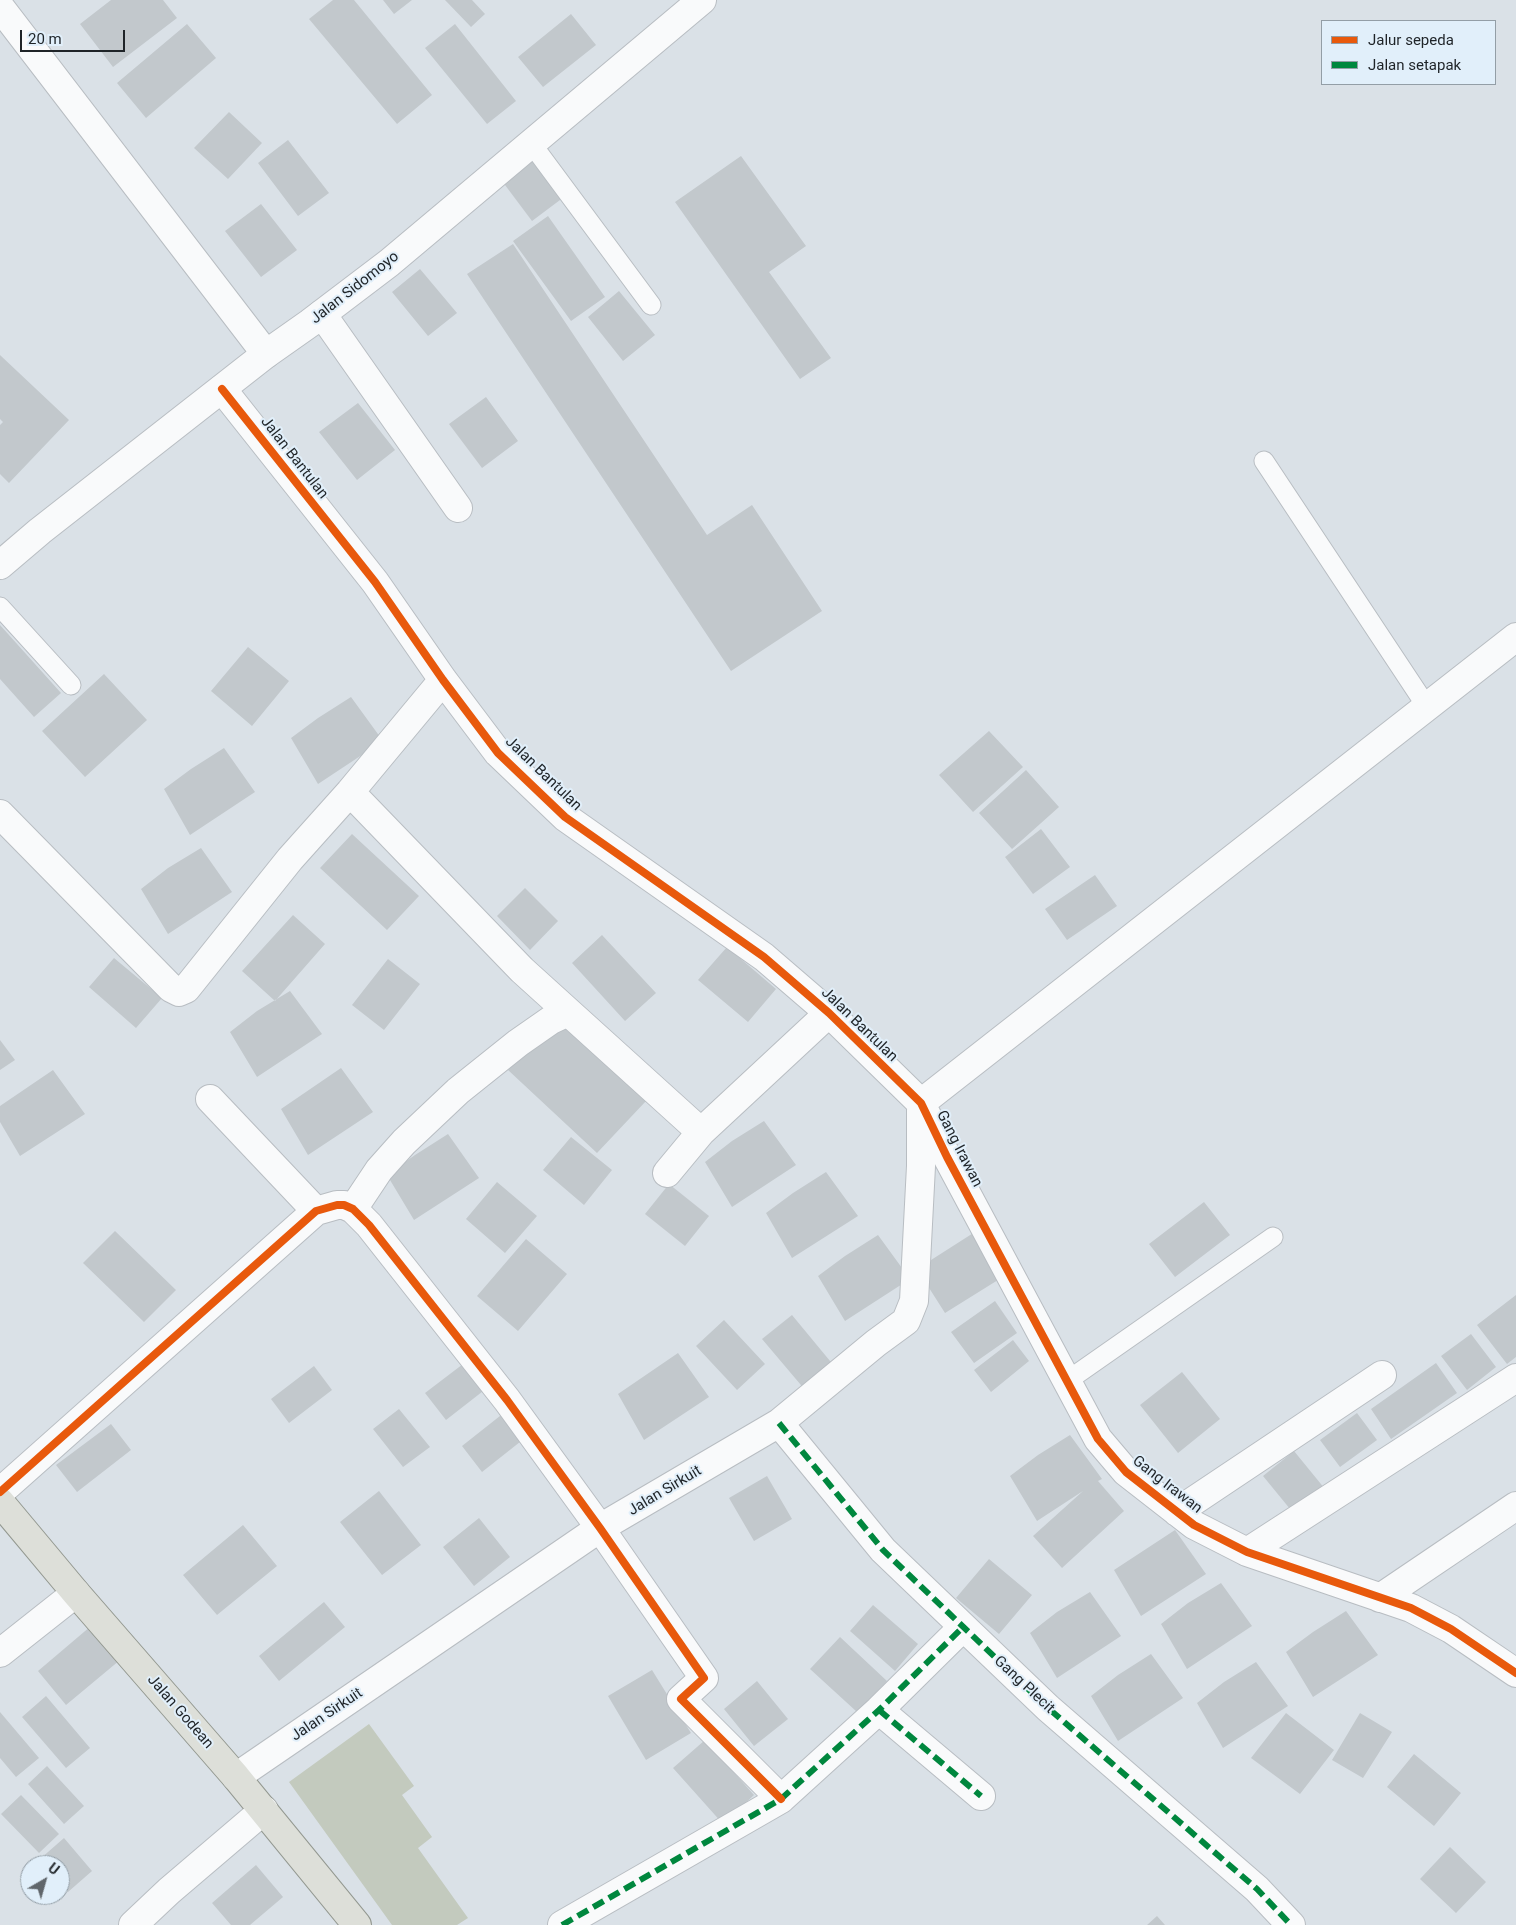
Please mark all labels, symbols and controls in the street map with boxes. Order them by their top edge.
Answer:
scale bar [22,20,128,52]
legend [1321,20,1496,85]
text: 20 m [28,30,62,48]
text: Jalur sepeda [1368,31,1454,49]
text: Jalan setapak [1368,56,1461,74]
street label: Jalan Sidomoyo [307,248,403,328]
street label: Jalan Bantulan [256,413,332,503]
street label: Jalan Bantulan [501,733,585,815]
street label: Jalan Bantulan [817,984,901,1066]
street label: Gang Irawan [932,1108,986,1190]
street label: Gang Irawan [1129,1452,1205,1518]
street label: Jalan Sirkuit [625,1462,705,1520]
street label: Gang Plecit [990,1652,1058,1718]
street label: Jalan Godean [143,1671,217,1753]
street label: Jalan Sirkuit [288,1685,366,1745]
north arrow [20,1855,70,1905]
text: U [45,1860,62,1878]

